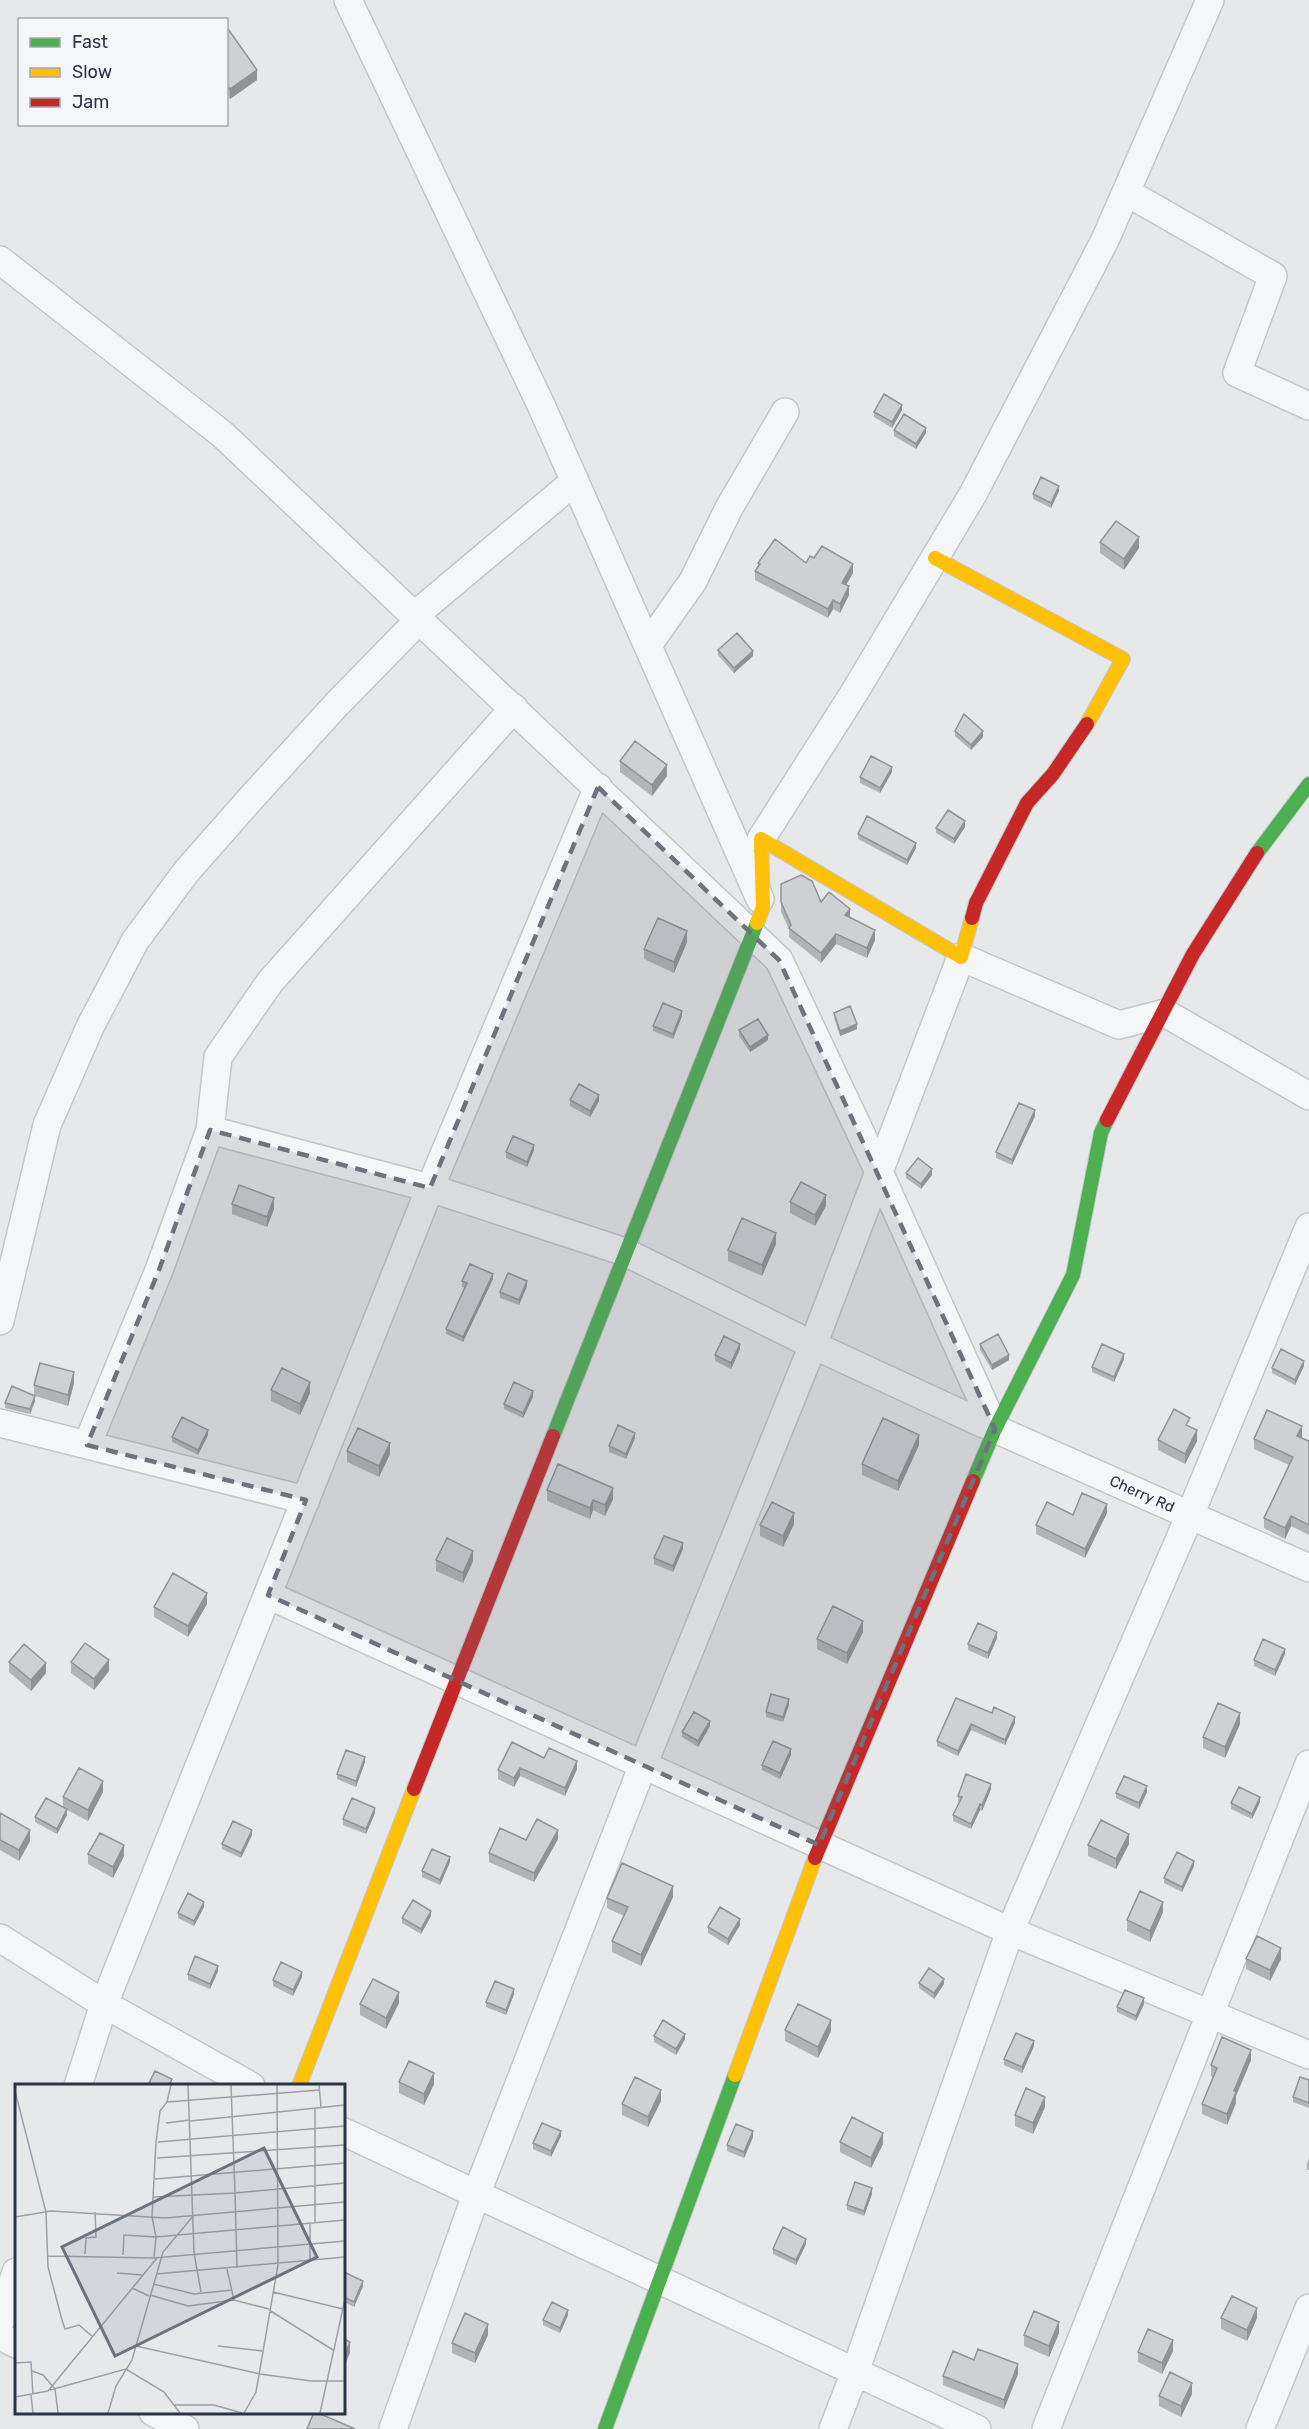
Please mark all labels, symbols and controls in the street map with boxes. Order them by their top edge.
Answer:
legend [18,18,228,126]
text: Fast [72,31,108,53]
text: Slow [72,61,112,83]
text: Jam [72,91,109,113]
street label: Cherry Rd [1107,1472,1177,1516]
inset map [15,2084,345,2414]

